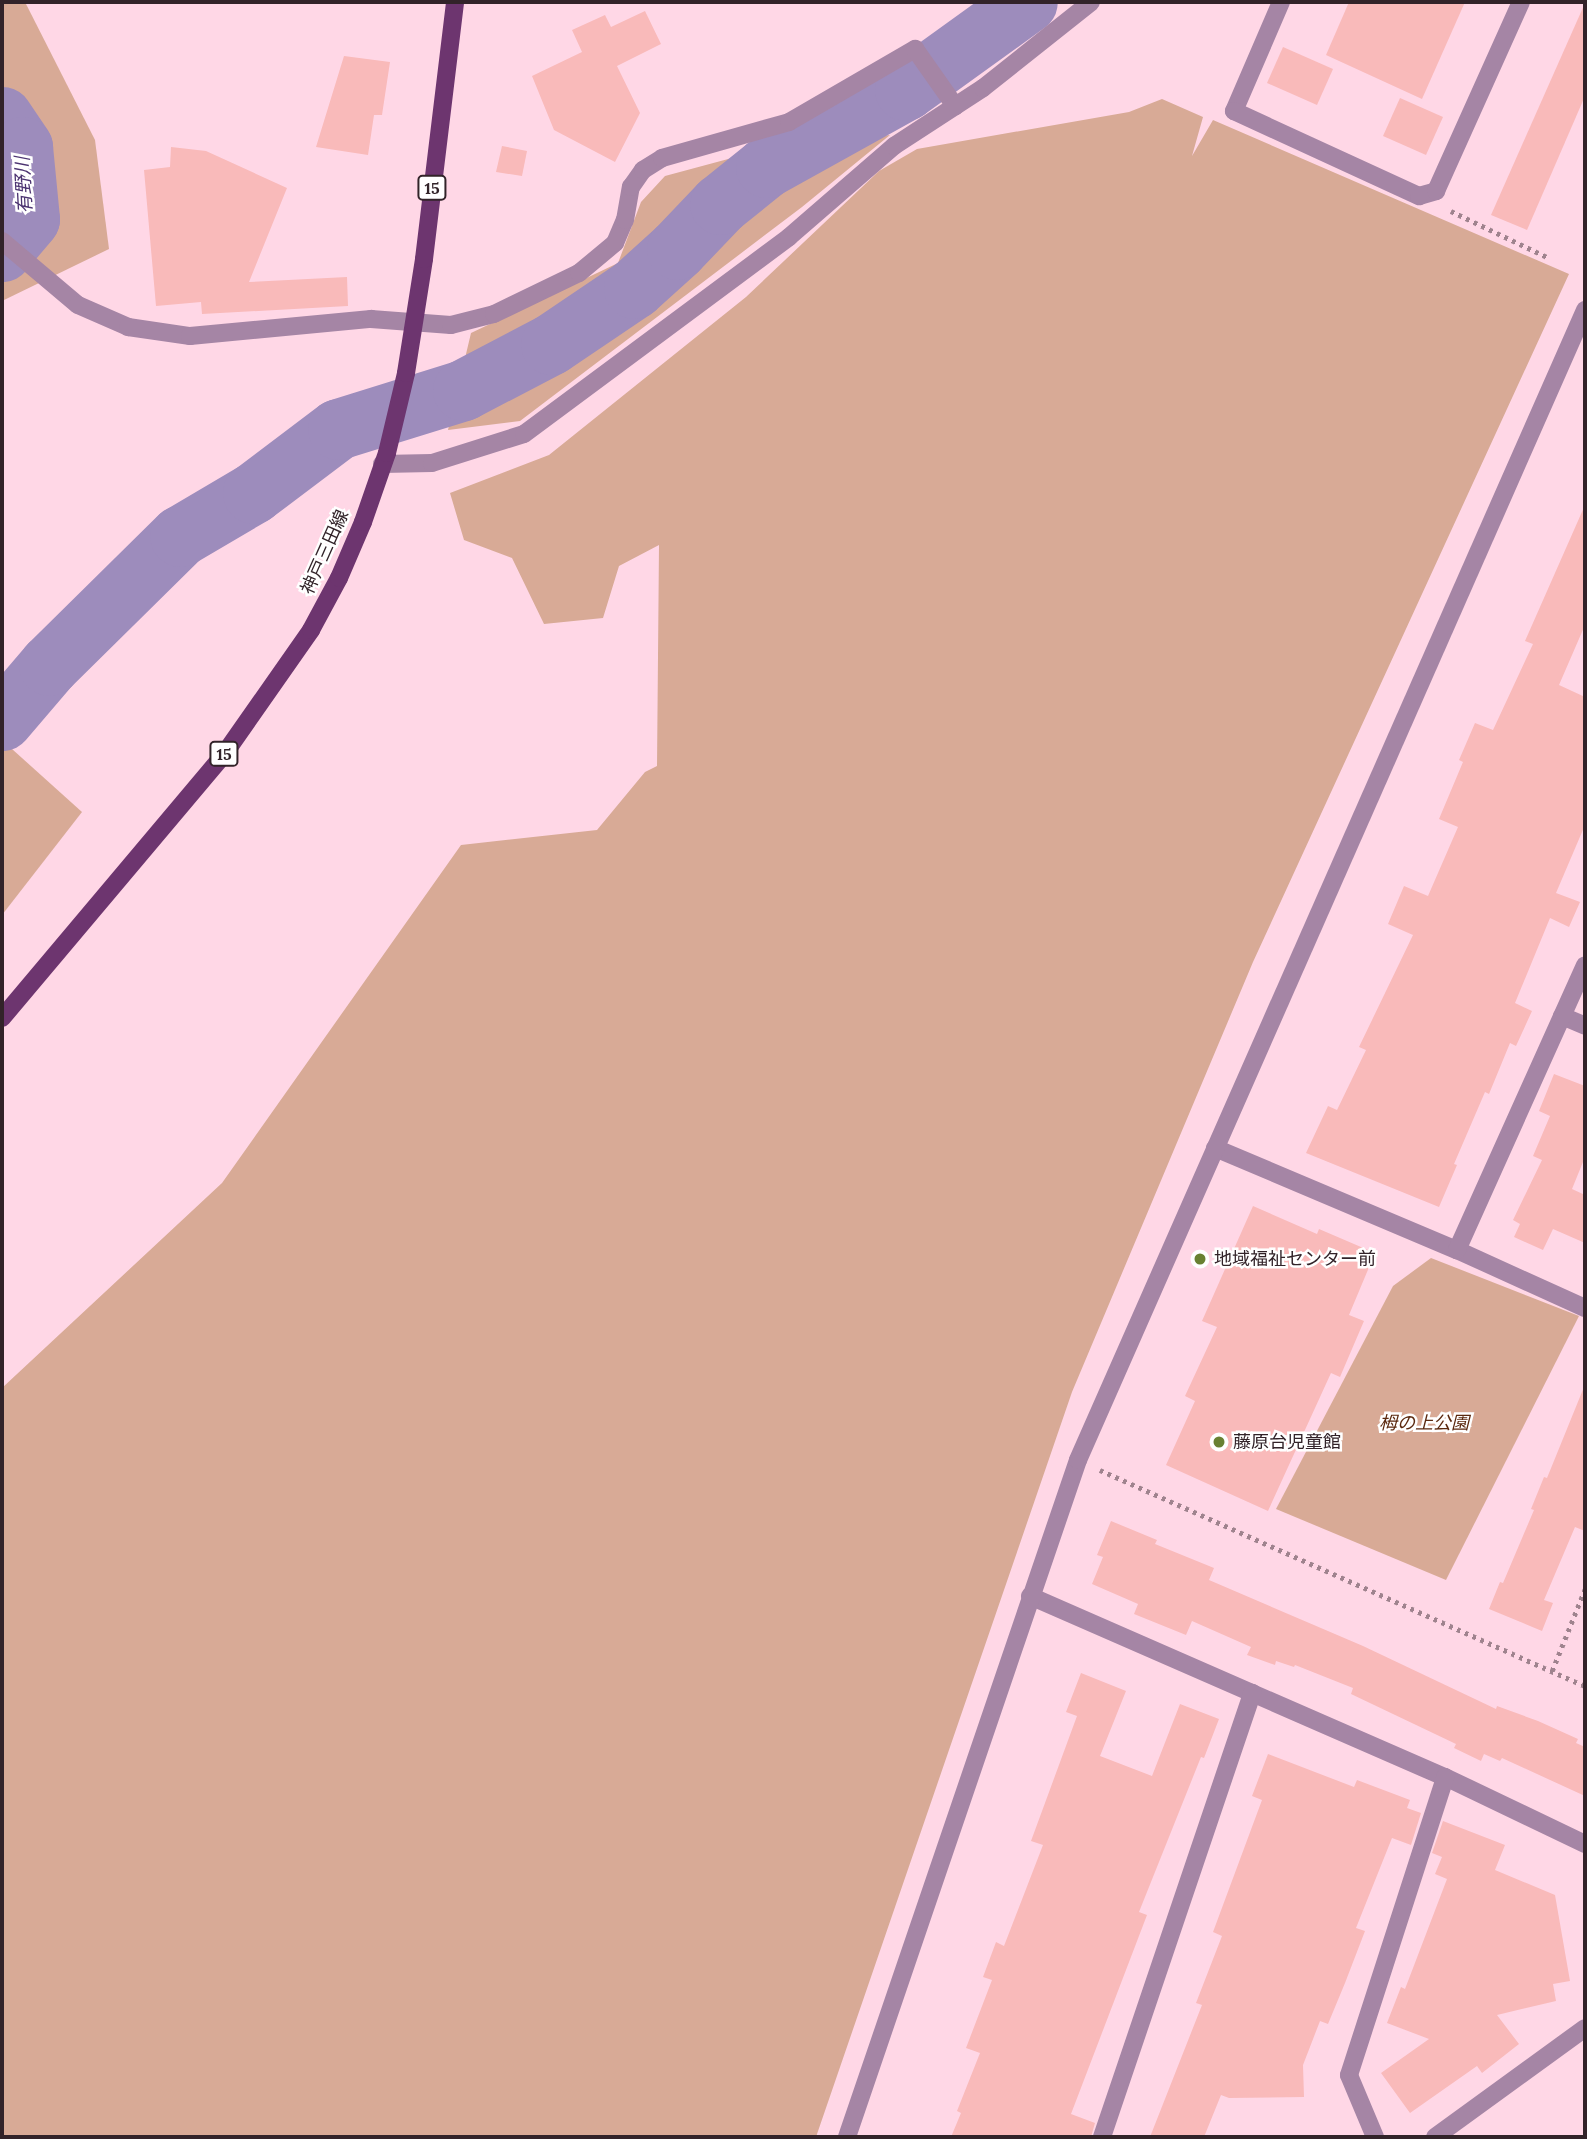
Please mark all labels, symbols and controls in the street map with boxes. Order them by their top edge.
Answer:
water label: 有野川 [11,156,37,214]
road number: 15 [416,176,448,200]
street label: 神戸三田線 [297,506,353,598]
road number: 15 [208,741,240,766]
place label: 地域福祉センター前 [1214,1248,1376,1270]
marker: 地域福祉センター前 [1192,1251,1208,1267]
park label: 栂の上公園 [1379,1412,1469,1434]
place label: 藤原台児童館 [1233,1431,1341,1453]
marker: 藤原台児童館 [1211,1434,1227,1450]

